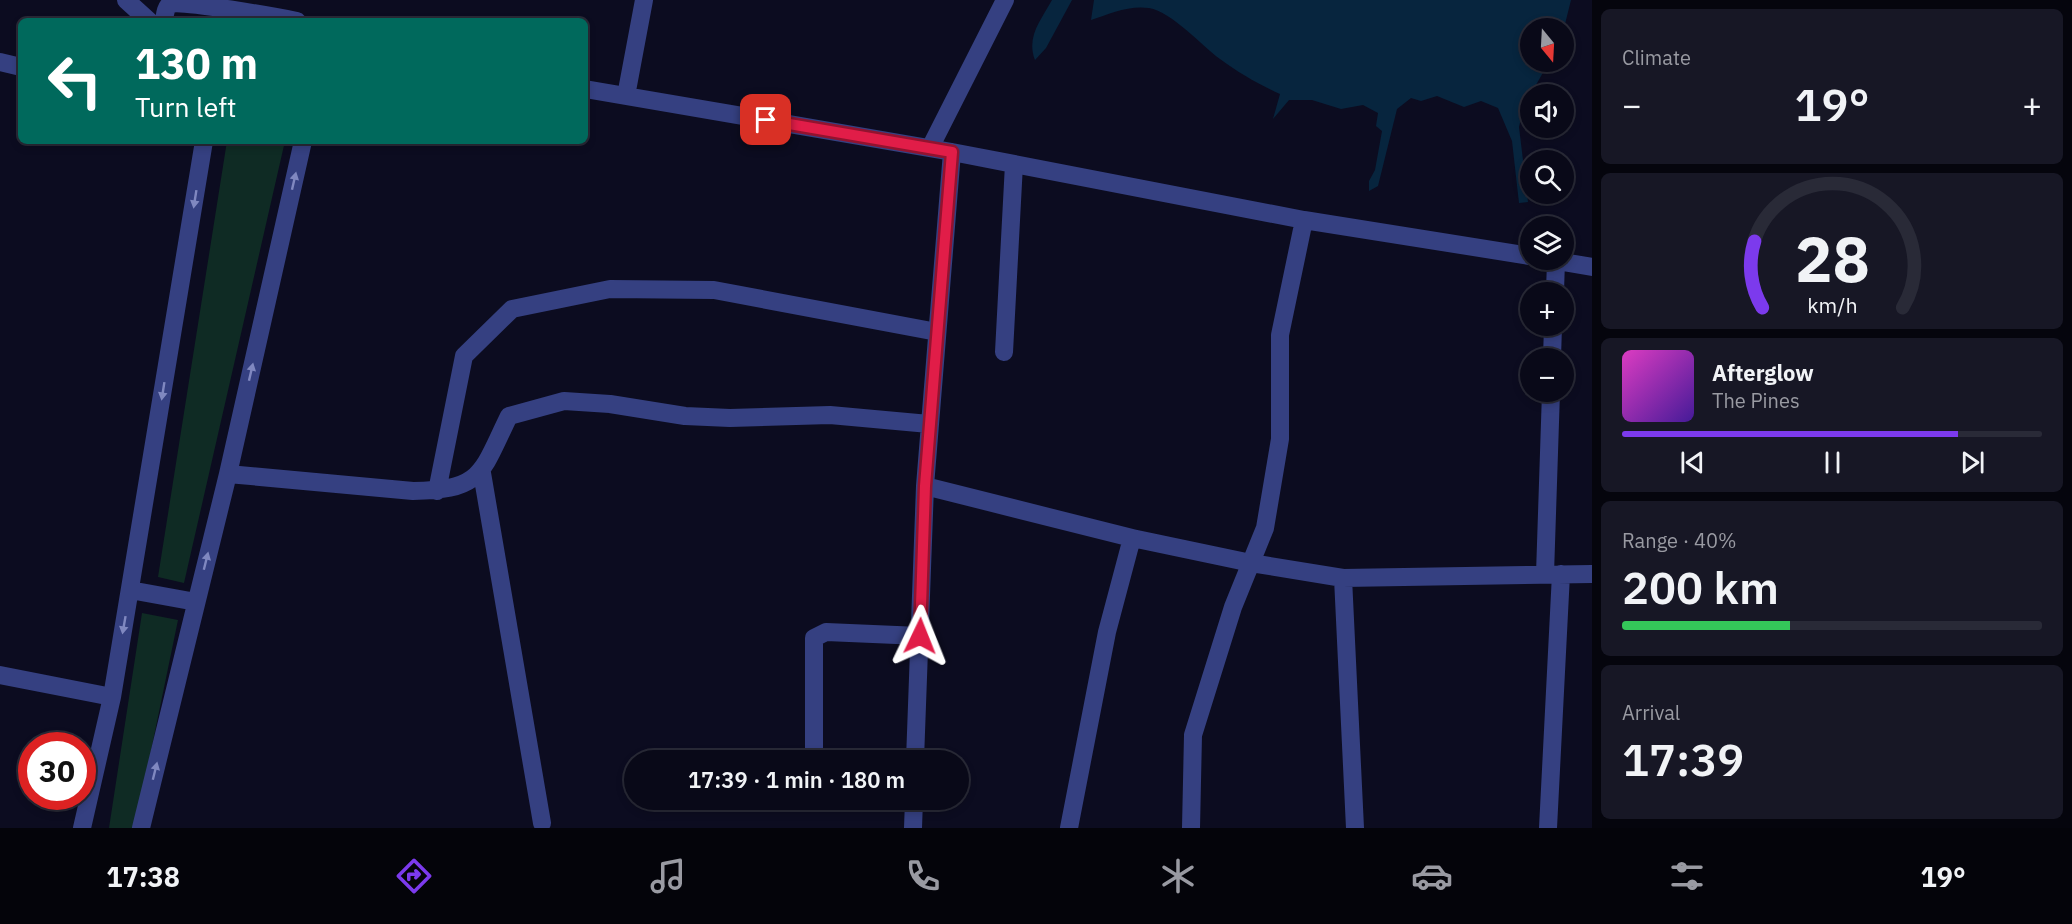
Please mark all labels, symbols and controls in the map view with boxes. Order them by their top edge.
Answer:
north arrow [1520,18,1574,72]
map controls [1520,18,1574,402]
text: 130 m [135,36,258,91]
icon: left [36,42,114,120]
text: Climate [1622,44,1691,71]
text: 19° [1794,75,1870,133]
text: − [1622,83,1642,126]
text: + [2022,83,2042,126]
button: sound [1520,84,1574,138]
text: Turn left [135,89,236,124]
pin [740,94,791,145]
icon: arrive [749,103,782,136]
button: search [1520,150,1574,204]
one-way arrow [289,172,299,191]
one-way arrow [190,189,199,208]
button: layers [1520,216,1574,270]
text: 28 [1795,218,1869,299]
button: + [1520,282,1574,336]
text: km/h [1807,291,1857,319]
button: − [1520,348,1574,402]
text: Afterglow [1712,358,1814,387]
one-way arrow [247,362,256,381]
one-way arrow [158,382,167,401]
text: The Pines [1712,387,1800,414]
icon: previous [1676,446,1709,479]
icon: pause [1816,446,1849,479]
icon: next [1956,446,1989,479]
text: Range · 40% [1622,527,1737,554]
one-way arrow [202,552,212,571]
text: 200 km [1622,558,1779,616]
position arrow [888,604,952,668]
one-way arrow [120,616,129,635]
text: Arrival [1622,699,1680,726]
text: 17:39 [1622,730,1744,788]
speed limit sign: 30 [18,732,96,810]
one-way arrow [150,762,160,780]
text: 17:39 · 1 min · 180 m [688,765,905,794]
icon: directions [393,855,435,897]
icon: music [647,855,689,897]
icon: phone [902,855,944,897]
icon: climate [1157,855,1199,897]
icon: car [1411,855,1453,897]
icon: filters [1666,855,1708,897]
text: 17:38 [106,859,180,894]
text: 19° [1921,859,1966,894]

